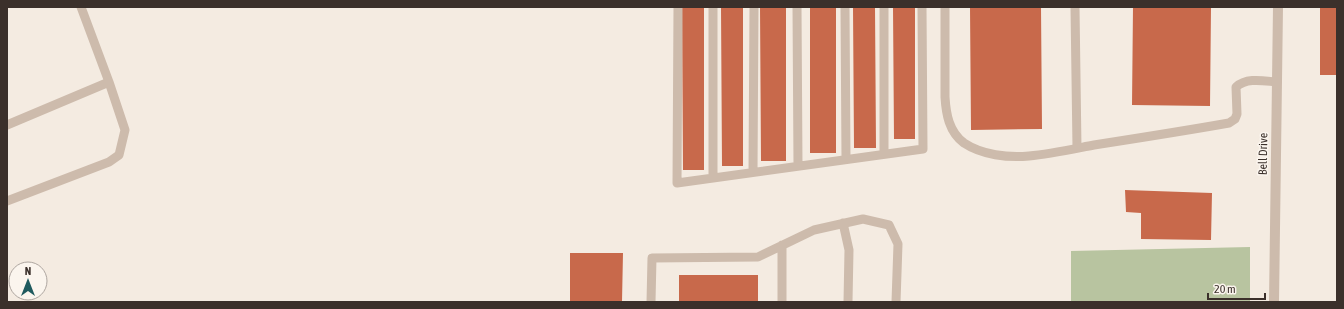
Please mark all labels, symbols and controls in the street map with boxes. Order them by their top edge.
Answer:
street label: Bell Drive [1256,133,1270,175]
north arrow [8,261,48,301]
text: N [25,265,31,277]
scale bar [1208,275,1265,301]
text: 20 m [1214,282,1236,296]

